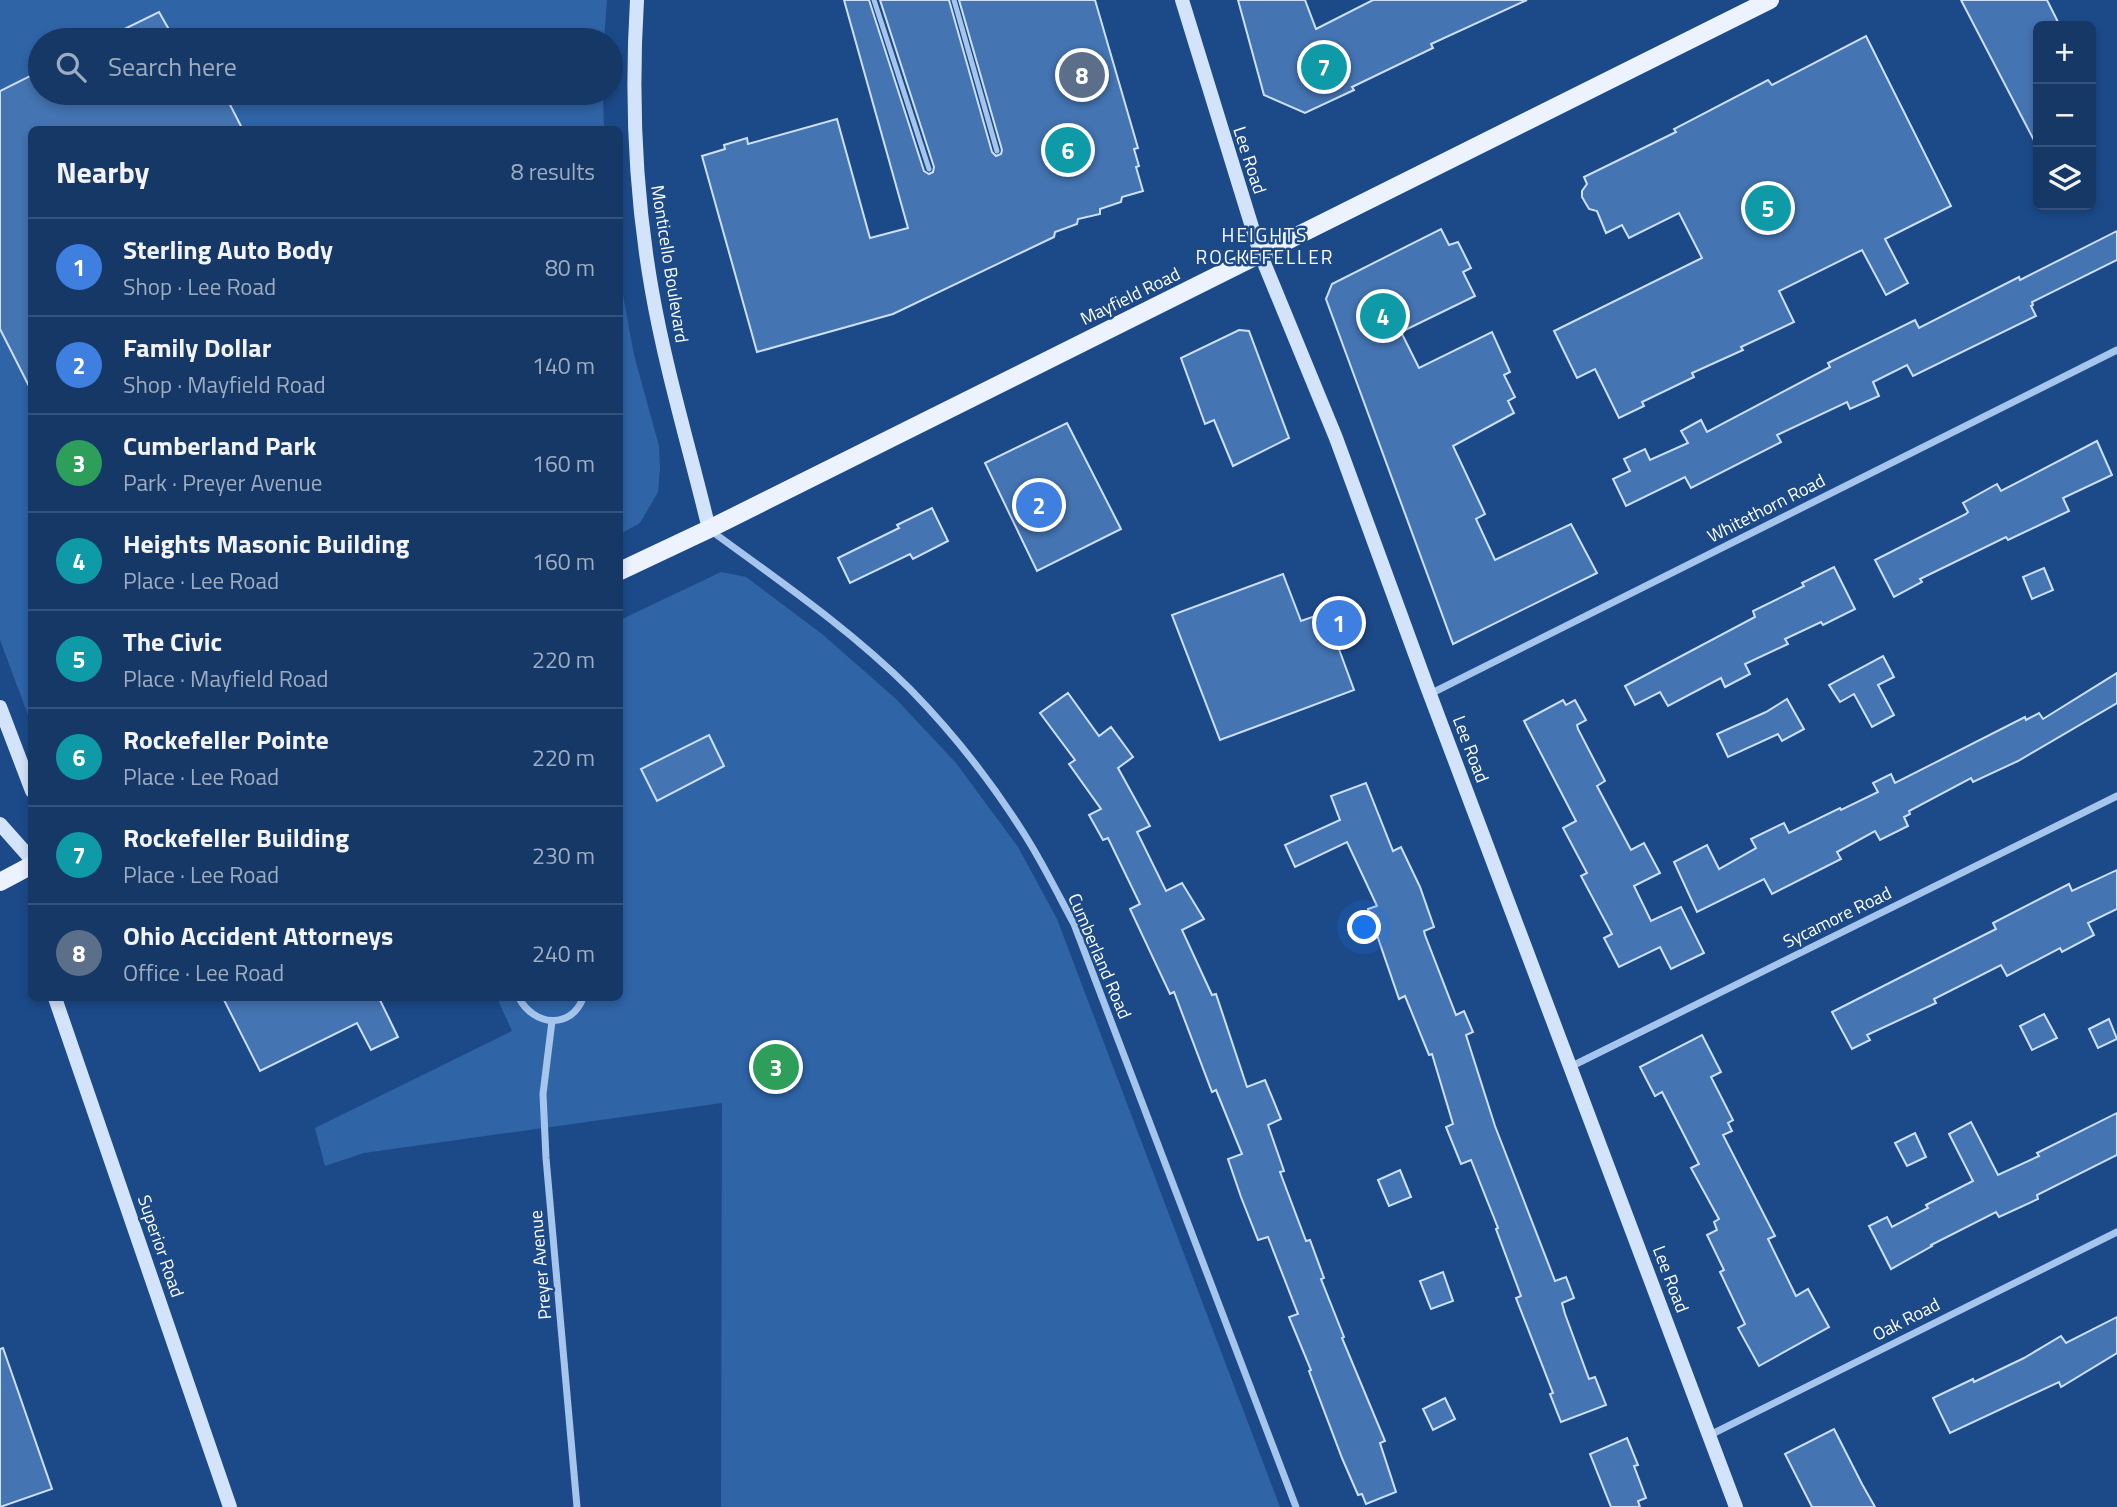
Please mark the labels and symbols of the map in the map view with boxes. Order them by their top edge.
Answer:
pin: 7 [1301,41,1347,93]
pin: 8 [1059,49,1105,101]
street label: Lee Road [1226,123,1274,197]
pin: 6 [1045,124,1091,176]
pin: 5 [1745,182,1791,234]
street label: Monticello Boulevard [644,183,696,345]
district label: HEIGHTS ROCKEFELLER [1196,220,1334,271]
street label: Mayfield Road [1075,260,1185,332]
pin: 4 [1360,290,1406,342]
street label: Whitethorn Road [1702,467,1830,549]
pin: 2 [1016,479,1062,531]
pin: 1 [1316,597,1362,649]
street label: Lee Road [1446,712,1496,786]
street label: Sycamore Road [1778,879,1896,955]
street label: Cumberland Road [1061,889,1139,1023]
your location [1347,910,1381,944]
pin: 3 [753,1041,799,1093]
street label: Superior Road [131,1191,191,1301]
street label: Preyer Avenue [522,1209,558,1321]
street label: Lee Road [1646,1242,1696,1316]
street label: Oak Road [1868,1291,1944,1347]

